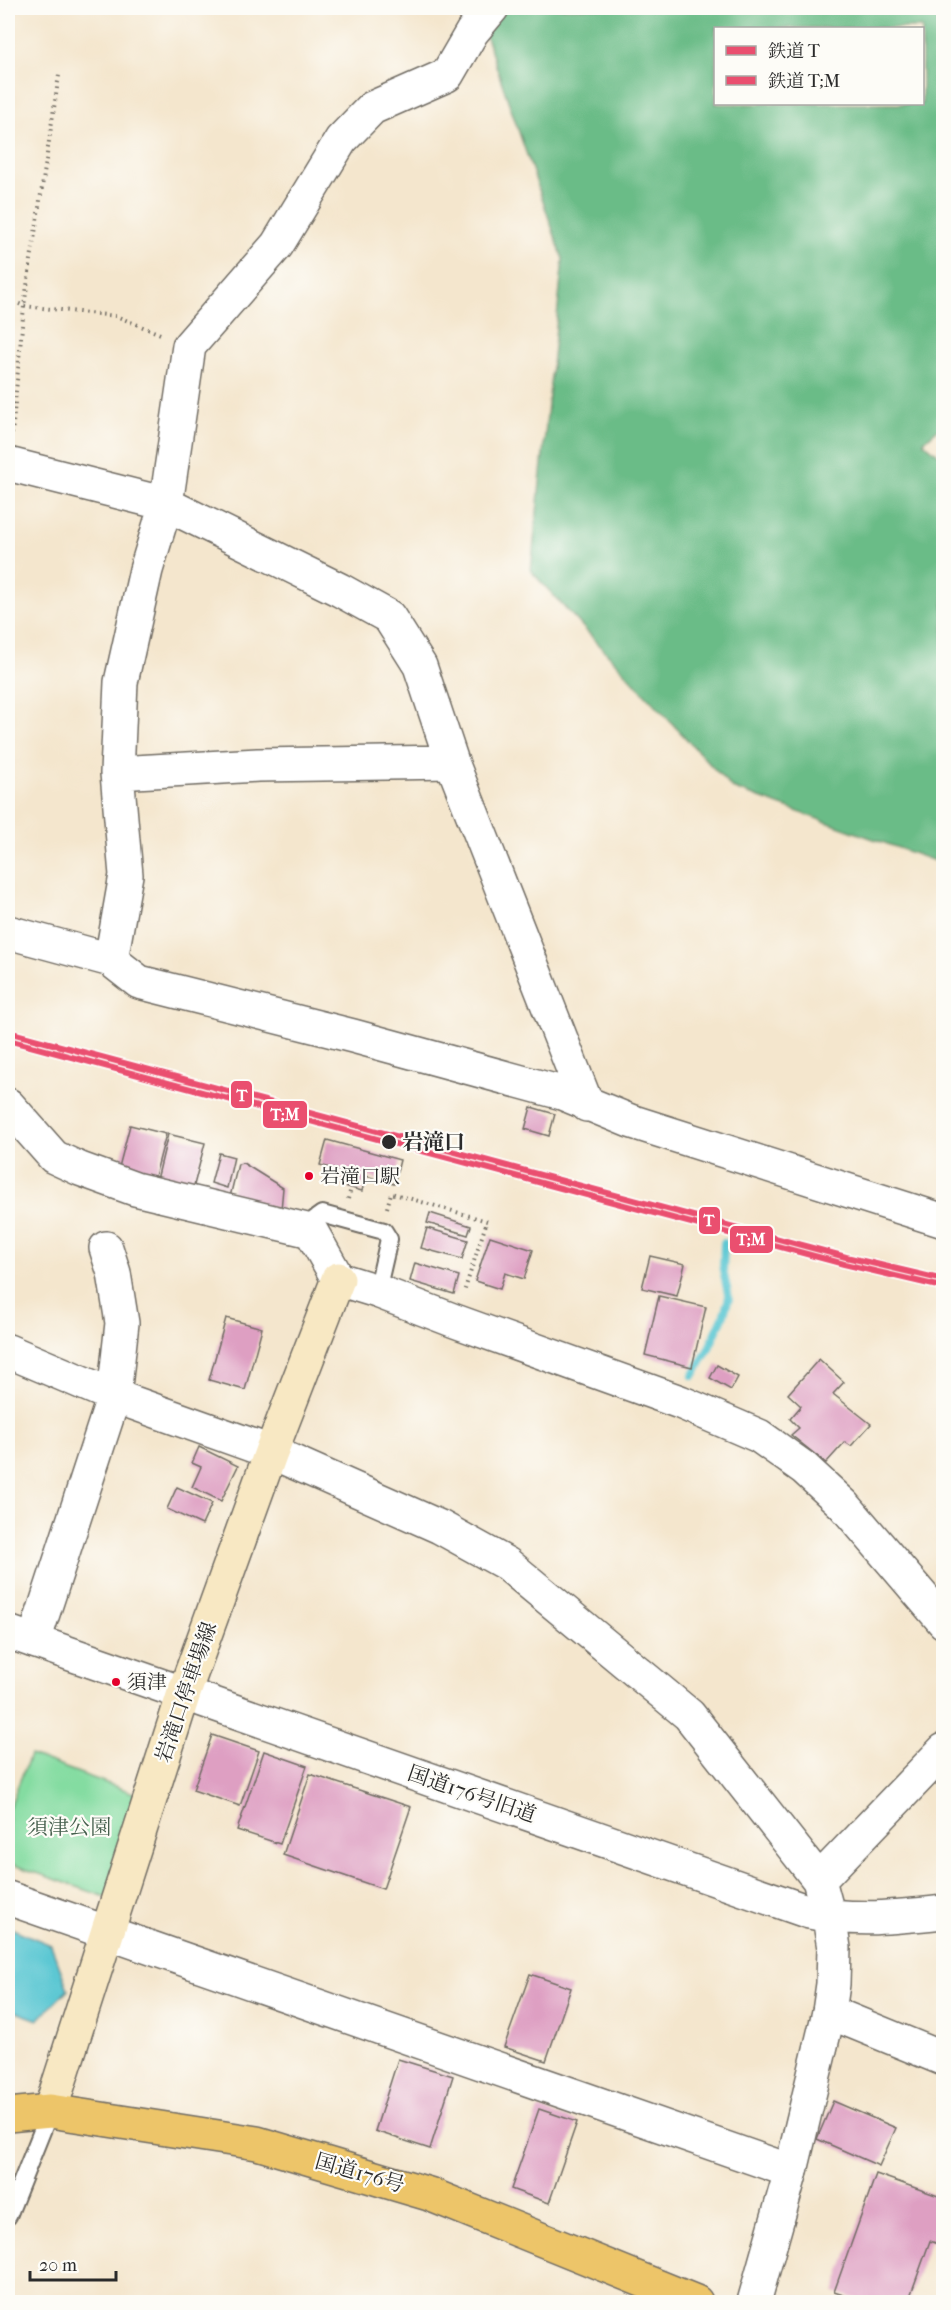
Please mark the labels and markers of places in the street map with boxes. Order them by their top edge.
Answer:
place label: 岩滝口 [402,1130,465,1154]
marker: 岩滝口 [380,1133,398,1151]
place label: 岩滝口駅 [320,1165,400,1188]
marker: 岩滝口駅 [303,1170,315,1182]
place label: 須津 [127,1671,167,1694]
marker: 須津 [110,1676,122,1688]

